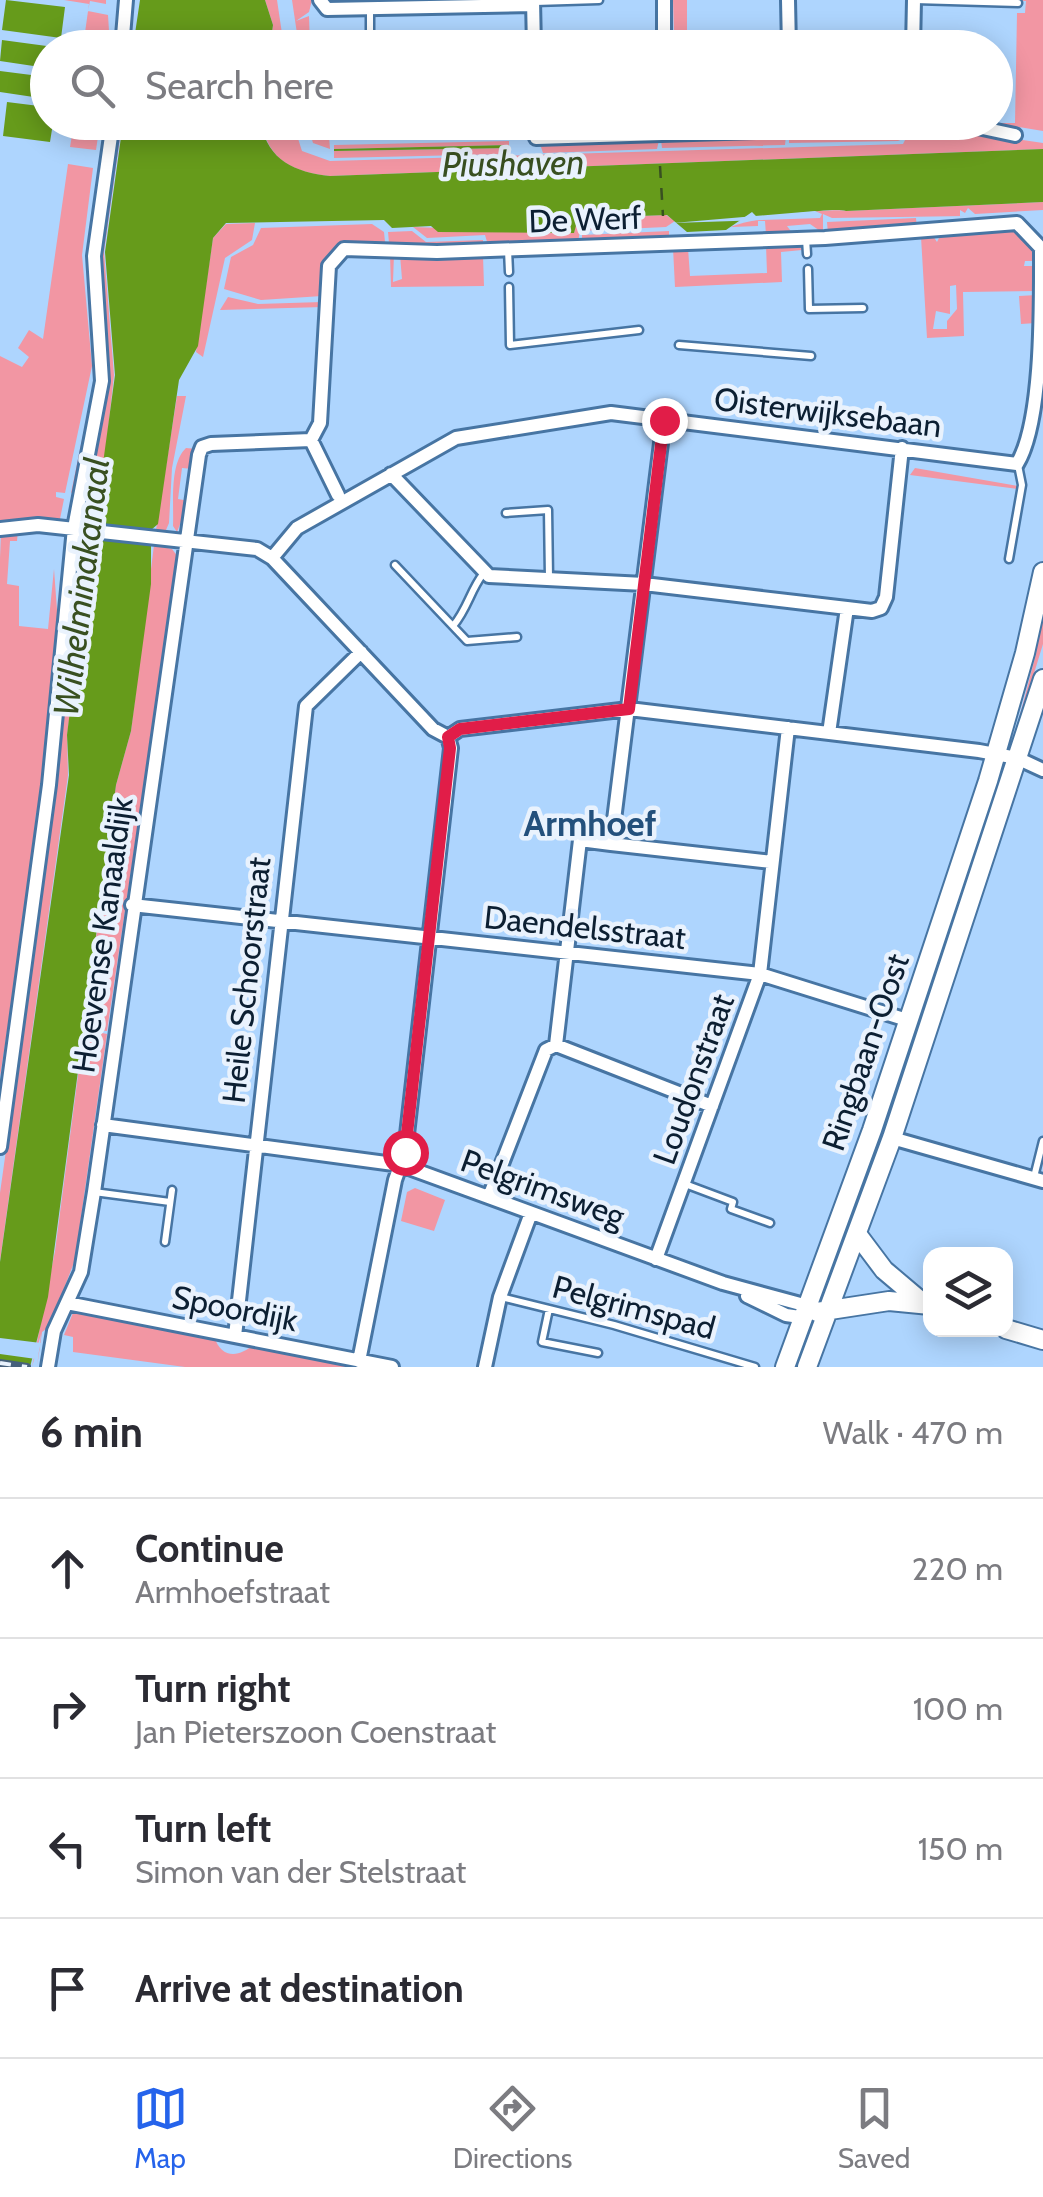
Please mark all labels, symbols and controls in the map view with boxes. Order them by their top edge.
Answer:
search box [30,30,1013,140]
icon: search [65,58,120,113]
text: Search here [145,62,334,109]
water label: Piushaven [441,140,585,186]
street label: De Werf [528,198,642,240]
street label: Oisterwijksebaan [712,379,944,445]
route end [642,398,688,444]
water label: Wilhelminakanaal [44,455,118,719]
street label: Hoevense Kanaaldijk [63,794,141,1075]
district label: Armhoef [524,802,657,845]
street label: Heile Schoorstraat [214,855,278,1105]
street label: Daendelsstraat [482,897,688,957]
street label: Ringbaan-Oost [813,948,917,1156]
street label: Loudonstraat [644,988,742,1170]
route start [383,1130,429,1176]
street label: Pelgrimsweg [456,1140,631,1236]
map controls [923,1247,1013,1337]
button: layers [923,1247,1013,1337]
street label: Pelgrimspad [548,1267,720,1347]
street label: Spoordijk [169,1277,302,1339]
text: 6 min [40,1406,143,1458]
text: Walk · 470 m [823,1413,1003,1452]
text: Continue [135,1525,284,1572]
icon: ahead [40,1541,95,1596]
text: 220 m [912,1549,1003,1588]
text: Armhoefstraat [135,1572,330,1611]
text: Turn right [135,1665,291,1712]
icon: right [40,1681,95,1736]
text: 100 m [913,1689,1003,1728]
text: Jan Pieterszoon Coenstraat [135,1712,496,1751]
text: Turn left [135,1805,271,1852]
icon: left [40,1821,95,1876]
text: 150 m [918,1829,1003,1868]
text: Simon van der Stelstraat [135,1852,466,1891]
icon: arrive [40,1961,95,2016]
text: Arrive at destination [135,1965,464,2012]
tab: Map [133,2081,188,2175]
tab: Directions [453,2081,572,2175]
tab: Saved [838,2081,910,2175]

